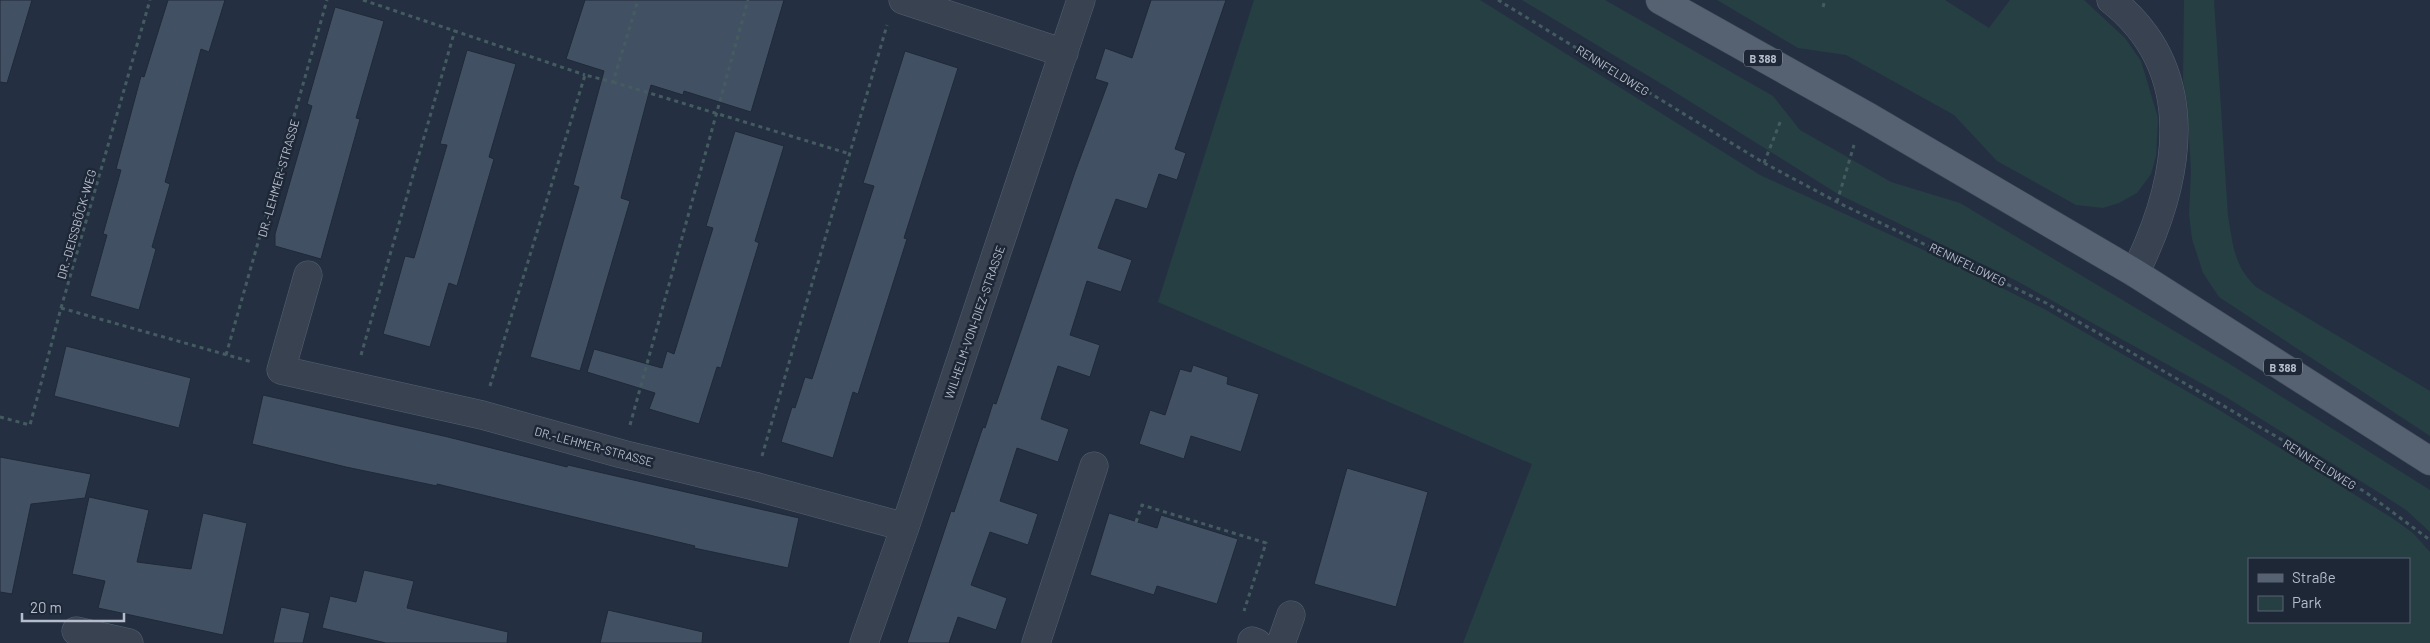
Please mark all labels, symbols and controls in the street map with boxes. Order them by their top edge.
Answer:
street label: RENNFELDWEG [1574,42,1652,98]
road number: B 388 [1744,49,1782,66]
street label: DR.-LEHMER-STRASSE [254,117,302,239]
street label: DR.-DEISSBÖCK-WEG [54,168,98,280]
street label: RENNFELDWEG [1927,239,2009,289]
street label: WILHELM-VON-DIEZ-STRASSE [941,243,1007,401]
road number: B 388 [2264,358,2302,376]
street label: DR.-LEHMER-STRASSE [533,423,655,469]
street label: RENNFELDWEG [2281,436,2359,492]
legend [2248,558,2410,623]
text: Straße [2292,568,2336,586]
scale bar [22,590,125,622]
text: Park [2292,593,2322,611]
text: 20 m [30,598,62,616]

